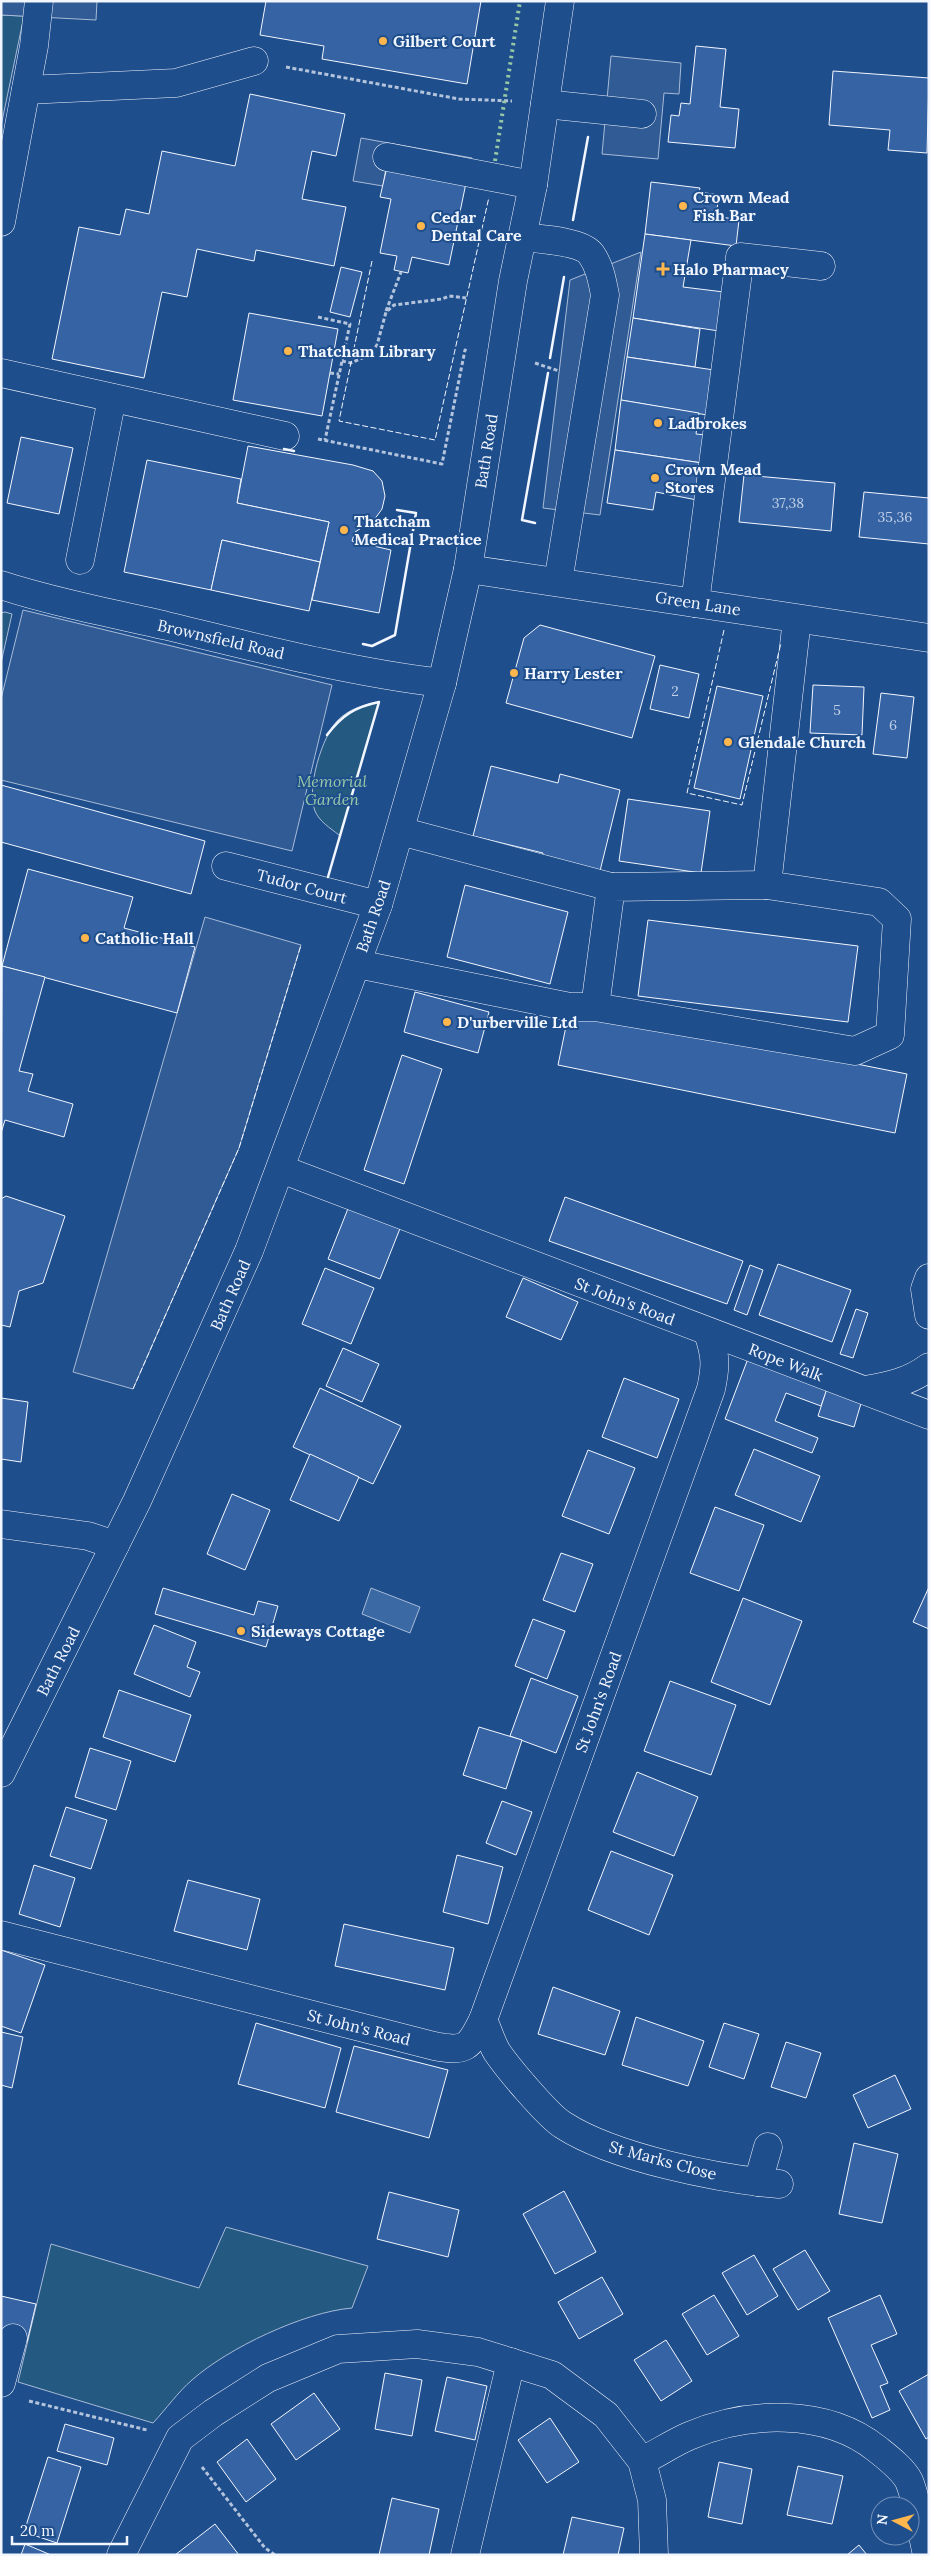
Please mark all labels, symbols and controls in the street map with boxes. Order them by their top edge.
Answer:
place label: Gilbert Court [393,31,496,51]
marker: Gilbert Court [377,35,389,47]
place label: Crown Mead Fish Bar [693,187,790,225]
marker: Crown Mead Fish Bar [677,200,689,212]
place label: Cedar Dental Care [431,207,522,245]
marker: Cedar Dental Care [415,220,427,232]
place label: Halo Pharmacy [673,259,789,279]
marker: Halo Pharmacy [657,263,669,275]
place label: Thatcham Library [298,341,436,361]
marker: Thatcham Library [282,345,294,357]
street label: Bath Road [470,412,502,490]
place label: Ladbrokes [668,413,747,433]
marker: Ladbrokes [652,417,664,429]
place label: Crown Mead Stores [665,459,762,497]
marker: Crown Mead Stores [649,472,661,484]
house number: 37,38 [772,494,804,512]
house number: 35,36 [878,508,912,526]
place label: Thatcham Medical Practice [354,511,482,549]
marker: Thatcham Medical Practice [338,524,350,536]
street label: Green Lane [654,586,743,620]
street label: Brownsfield Road [156,615,287,663]
place label: Harry Lester [524,663,623,683]
marker: Harry Lester [508,667,520,679]
house number: 2 [671,682,679,700]
house number: 5 [833,701,841,719]
house number: 6 [889,716,897,734]
place label: Glendale Church [738,732,866,752]
marker: Glendale Church [722,736,734,748]
park label: Memorial Garden [297,771,368,809]
street label: Tudor Court [255,864,350,908]
street label: Bath Road [351,877,395,955]
place label: Catholic Hall [95,928,194,948]
marker: Catholic Hall [79,932,91,944]
place label: D'urberville Ltd [457,1012,578,1032]
marker: D'urberville Ltd [441,1016,453,1028]
street label: Bath Road [206,1256,255,1333]
street label: St John's Road [572,1273,678,1329]
street label: Rope Walk [746,1339,826,1385]
place label: Sideways Cottage [251,1621,385,1641]
street label: Bath Road [32,1623,84,1699]
marker: Sideways Cottage [235,1625,247,1637]
street label: St John's Road [571,1648,626,1755]
street label: St John's Road [305,2004,413,2050]
street label: St Marks Close [607,2136,719,2184]
north arrow [870,2496,920,2546]
text: N [873,2513,892,2526]
scale bar [12,2514,128,2546]
text: 20 m [20,2521,55,2540]

